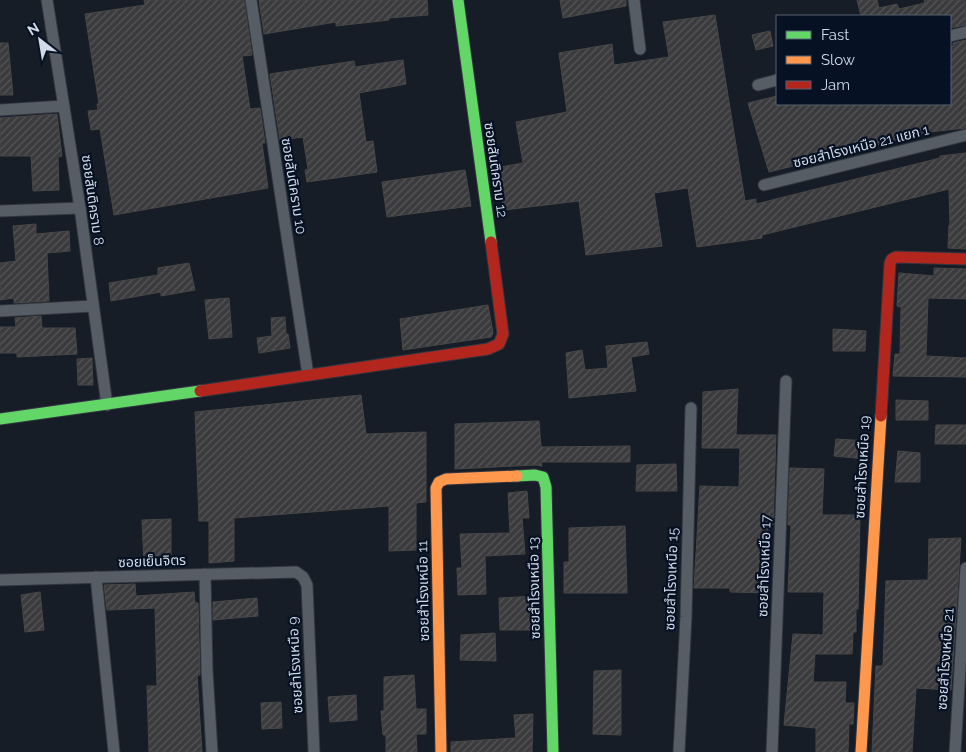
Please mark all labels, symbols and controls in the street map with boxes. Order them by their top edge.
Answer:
north arrow [15,15,65,65]
legend [776,15,951,105]
text: N [25,19,42,38]
text: Fast [821,26,849,44]
text: Slow [821,51,855,69]
text: Jam [821,76,850,94]
street label: ซอยสันติคราม 12 [481,121,511,219]
street label: ซอยสำโรงเหนือ 21 แยก 1 [791,121,931,171]
street label: ซอยสันติคราม 10 [278,137,310,235]
street label: ซอยสันติคราม 8 [79,154,107,246]
street label: ซอยสำโรงเหนือ 19 [851,415,873,519]
street label: ซอยสำโรงเหนือ 17 [754,514,774,617]
street label: ซอยสำโรงเหนือ 15 [661,527,681,631]
street label: ซอยสำโรงเหนือ 13 [525,537,543,639]
street label: ซอยสำโรงเหนือ 11 [414,540,432,642]
street label: ซอยเย็นจิตร [118,552,186,570]
street label: ซอยสำโรงเหนือ 21 [933,607,957,711]
street label: ซอยสำโรงเหนือ 9 [284,616,306,714]

